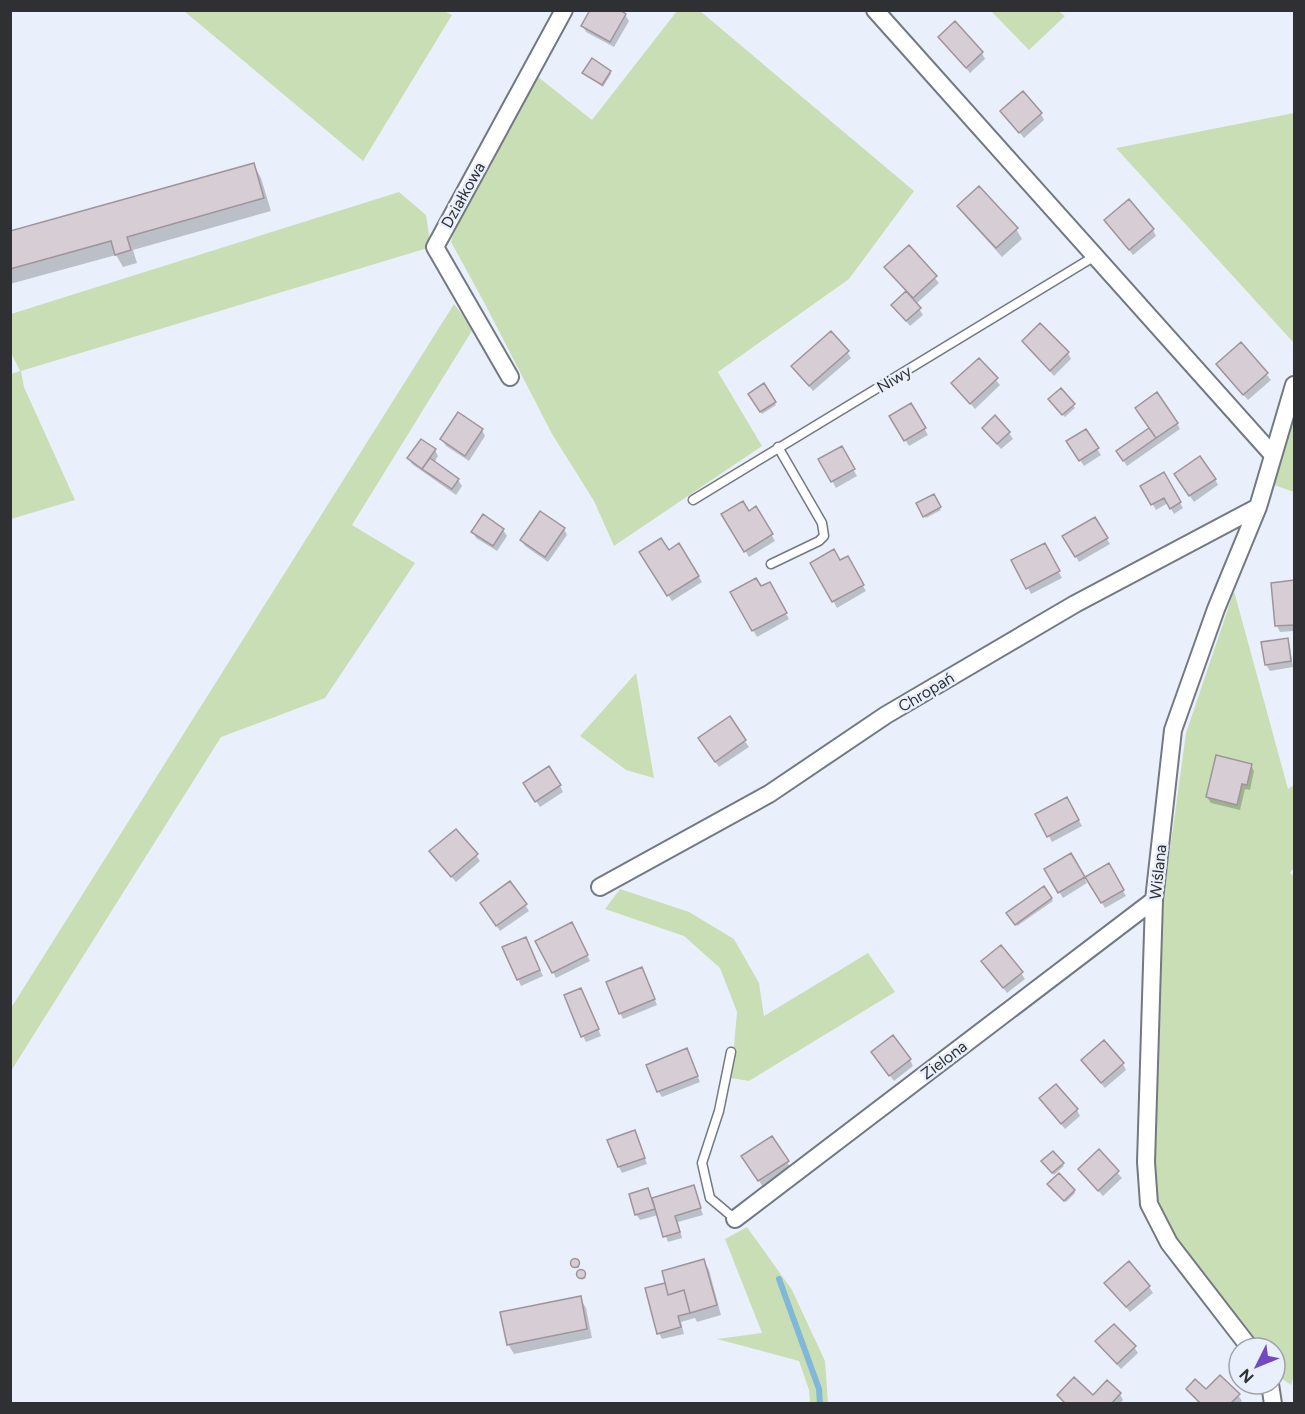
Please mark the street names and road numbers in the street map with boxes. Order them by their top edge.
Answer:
street label: Działkowa [437,159,489,231]
street label: Niwy [873,361,915,397]
street label: Chropań [895,668,957,716]
street label: Wiślana [1146,843,1170,901]
street label: Zielona [917,1037,971,1083]

